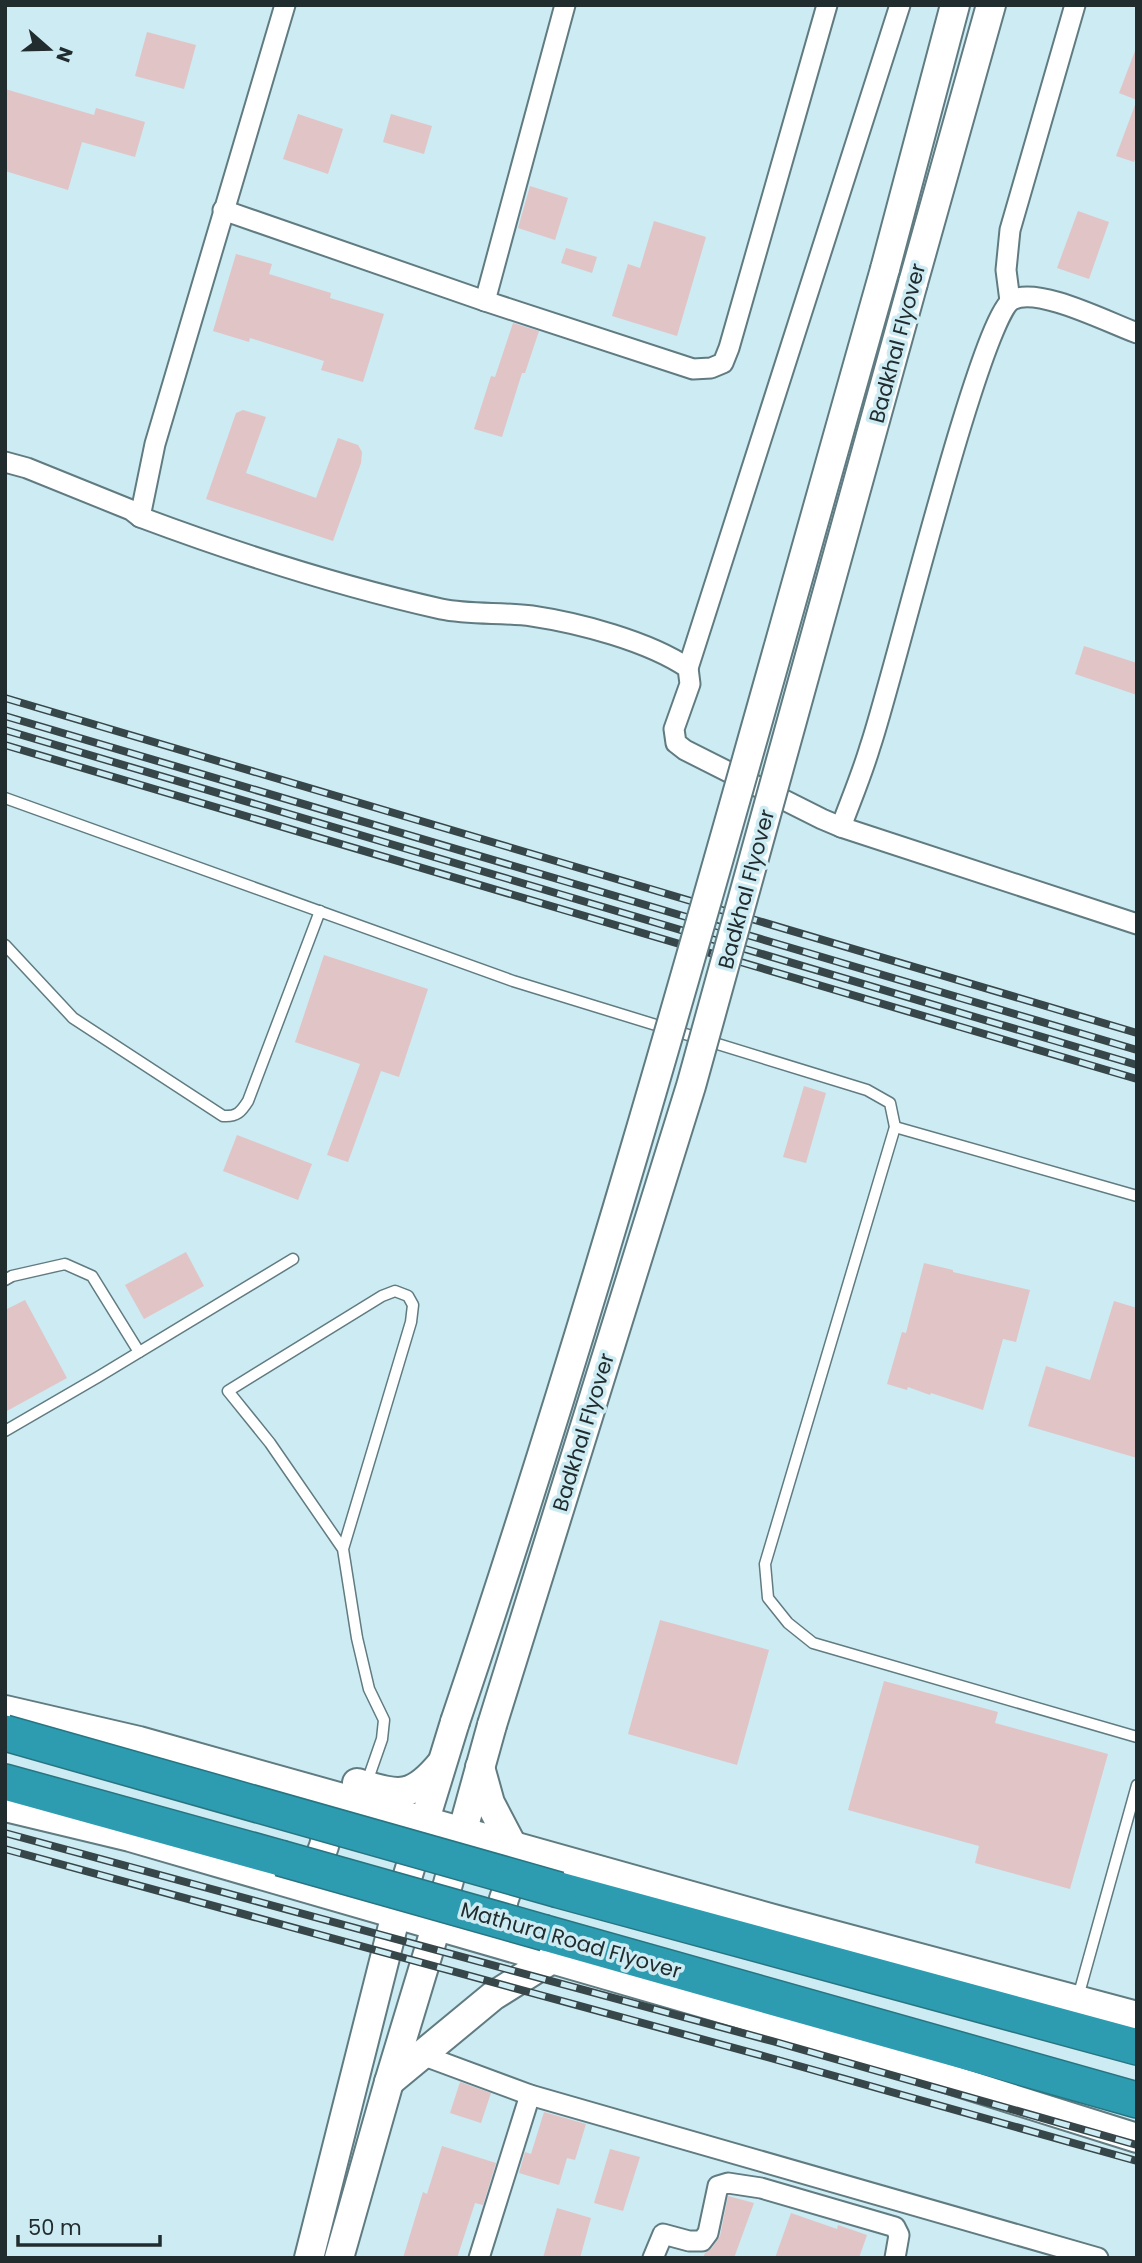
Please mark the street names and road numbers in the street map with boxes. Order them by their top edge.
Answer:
street label: Badkhal Flyover [862,260,932,426]
street label: Badkhal Flyover [711,806,781,972]
street label: Badkhal Flyover [545,1349,621,1515]
street label: Mathura Road Flyover [457,1895,685,1985]

